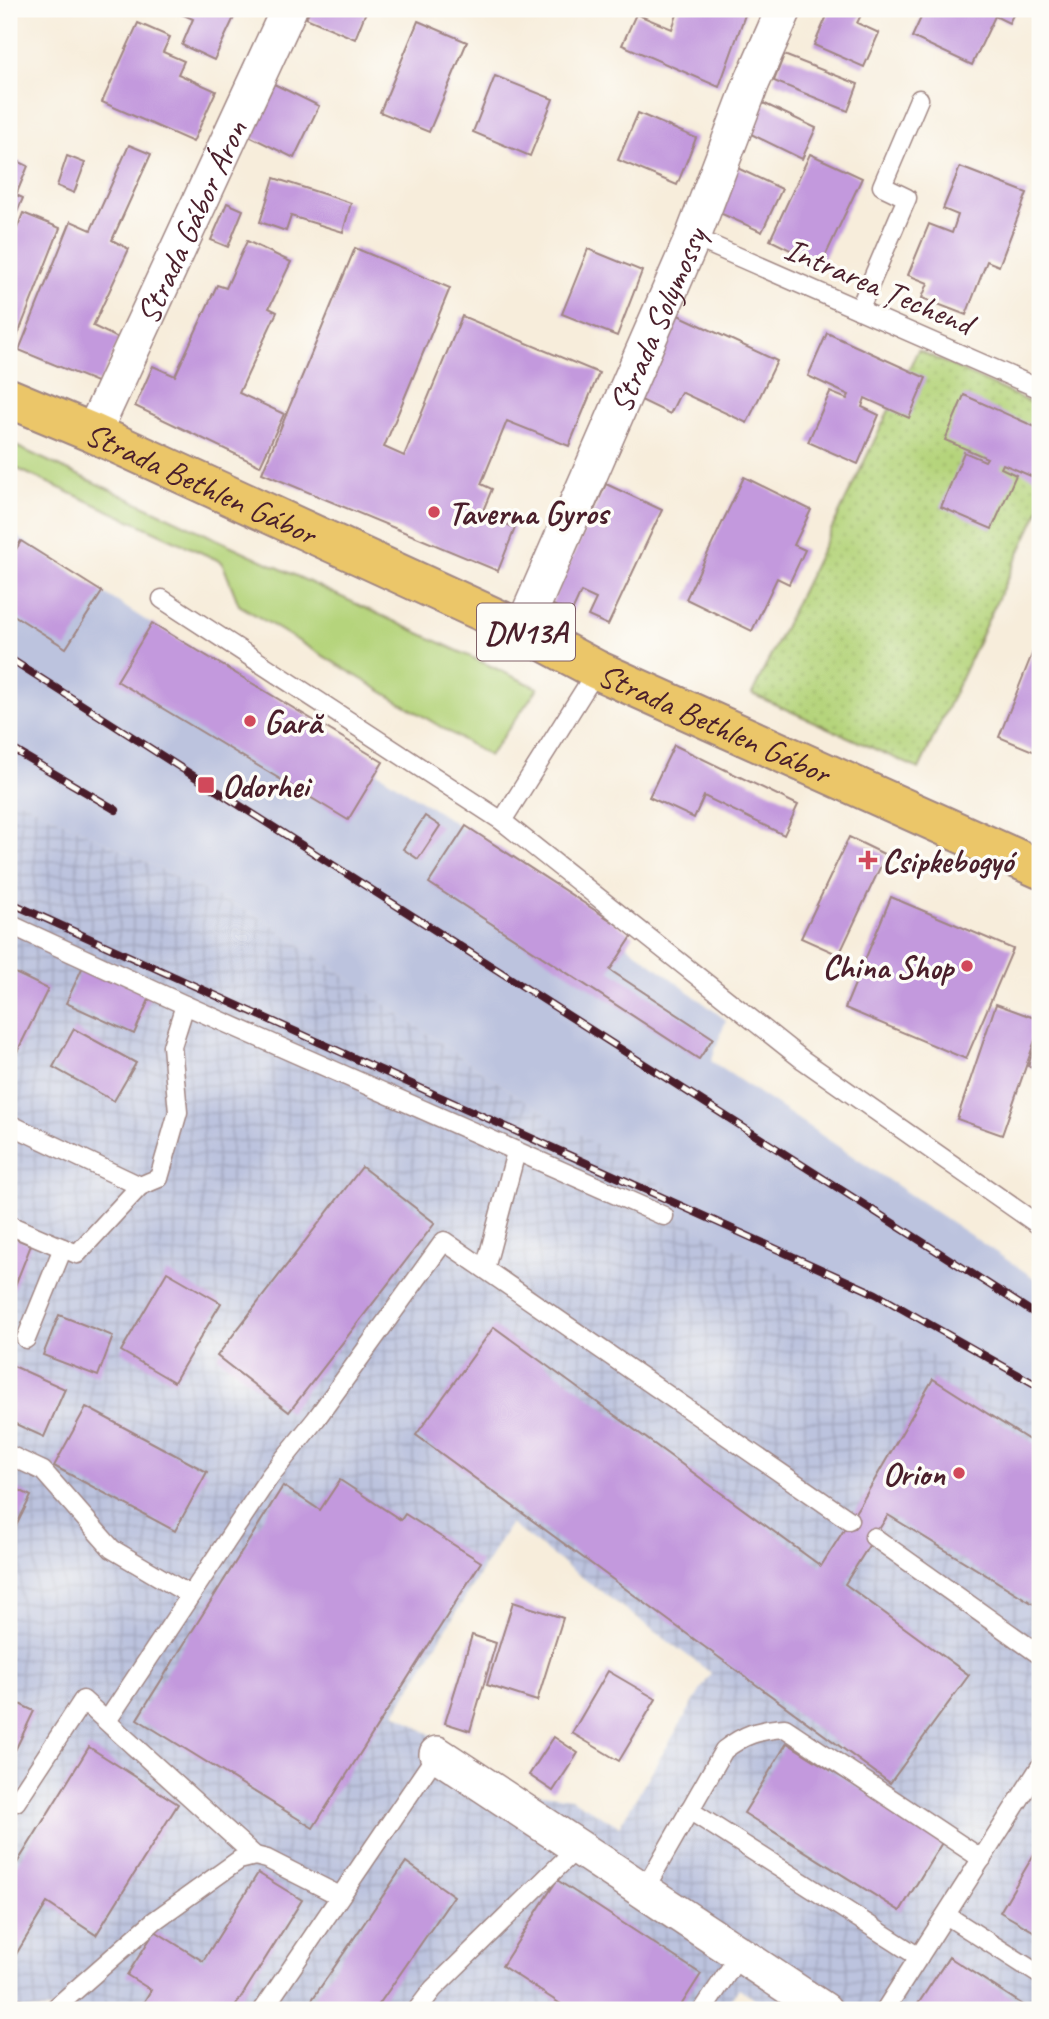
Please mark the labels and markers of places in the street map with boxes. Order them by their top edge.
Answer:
place label: Taverna Gyros [448,492,611,534]
marker: Taverna Gyros [426,504,442,520]
place label: Gară [264,701,325,743]
marker: Gară [242,713,258,729]
place label: Odorhei [222,765,313,807]
marker: Odorhei [196,775,216,795]
place label: Csipkebogyó [882,840,1017,882]
marker: Csipkebogyó [860,852,876,868]
place label: China Shop [822,946,956,988]
marker: China Shop [959,958,975,974]
place label: Orion [883,1453,946,1495]
marker: Orion [951,1465,967,1481]

